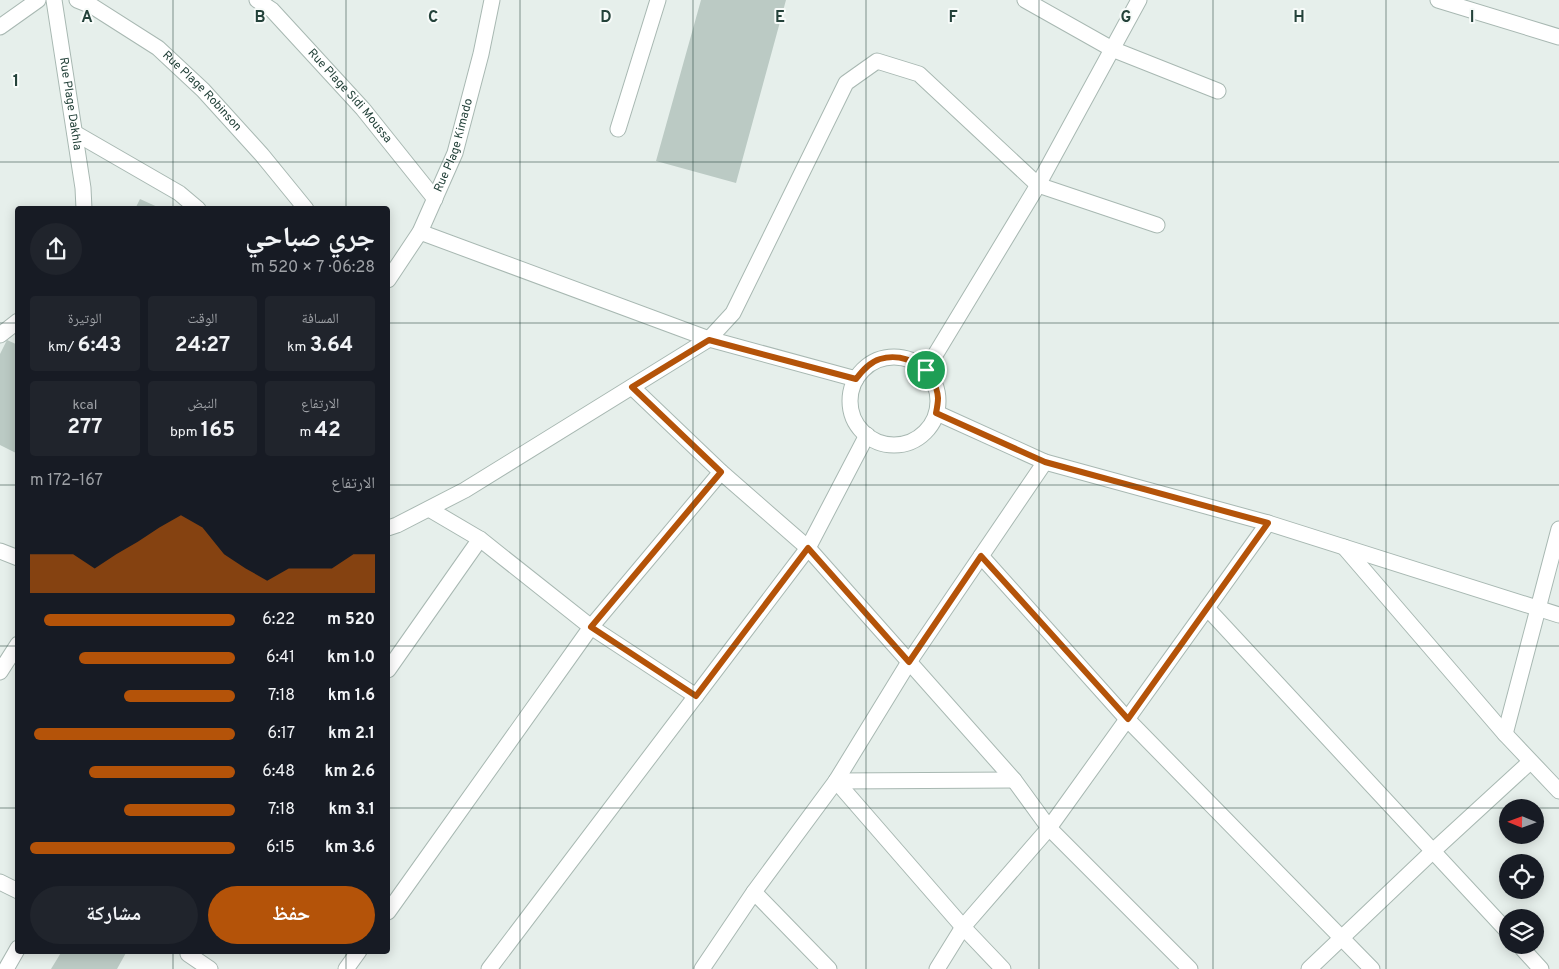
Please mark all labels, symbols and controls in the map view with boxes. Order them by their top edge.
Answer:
text: A [81,8,93,28]
text: B [254,8,266,28]
text: C [428,8,438,28]
text: D [600,8,612,28]
text: E [775,8,785,28]
text: F [948,8,958,28]
text: G [1121,8,1131,28]
text: H [1293,8,1305,28]
text: I [1470,8,1474,28]
street label: Rue Plage Sidi Moussa [304,46,395,147]
street label: Rue Plage Robinson [159,48,245,135]
street label: Rue Plage Dakhla [55,56,85,151]
text: 1 [13,72,19,92]
street label: Rue Plage Kimado [431,97,477,195]
text: جري صباحي [245,221,375,257]
button: share [30,223,82,275]
text: 06:28 · 7 × 520 m [251,258,375,278]
text: الوتيرة [68,311,102,328]
text: الوقت [187,311,218,328]
text: المسافة [302,311,339,328]
text: 6:43 [78,332,122,359]
text: 24:27 [175,332,230,359]
text: 3.64 [310,332,353,359]
text: /km [48,339,78,356]
text: km [287,339,310,356]
pin [905,349,947,391]
icon: arrive [912,356,940,384]
text: النبض [188,396,217,413]
text: الارتفاع [301,396,339,413]
text: kcal [72,397,97,414]
text: 277 [67,414,102,441]
text: 165 [201,417,235,444]
text: 42 [315,417,341,444]
text: bpm [170,424,201,441]
text: m [299,424,315,441]
text: 167–172 m [30,471,103,491]
text: الارتفاع [331,474,375,494]
text: 6:22 [262,610,295,630]
text: 520 m [327,610,375,630]
text: 6:41 [266,648,295,668]
text: 1.0 km [327,648,375,668]
text: 7:18 [268,686,295,706]
text: 1.6 km [328,686,375,706]
text: 6:17 [268,724,295,744]
text: 2.1 km [328,724,375,744]
text: 6:48 [262,762,295,782]
text: 2.6 km [324,762,375,782]
north arrow [1499,799,1544,844]
map controls [1499,799,1544,954]
text: 7:18 [268,800,295,820]
text: 3.1 km [328,800,375,820]
text: 6:15 [266,838,295,858]
text: 3.6 km [325,838,375,858]
button: locate [1499,854,1544,899]
button: مشاركة [30,886,198,944]
button: حفظ [208,886,375,944]
button: layers [1499,909,1544,954]

